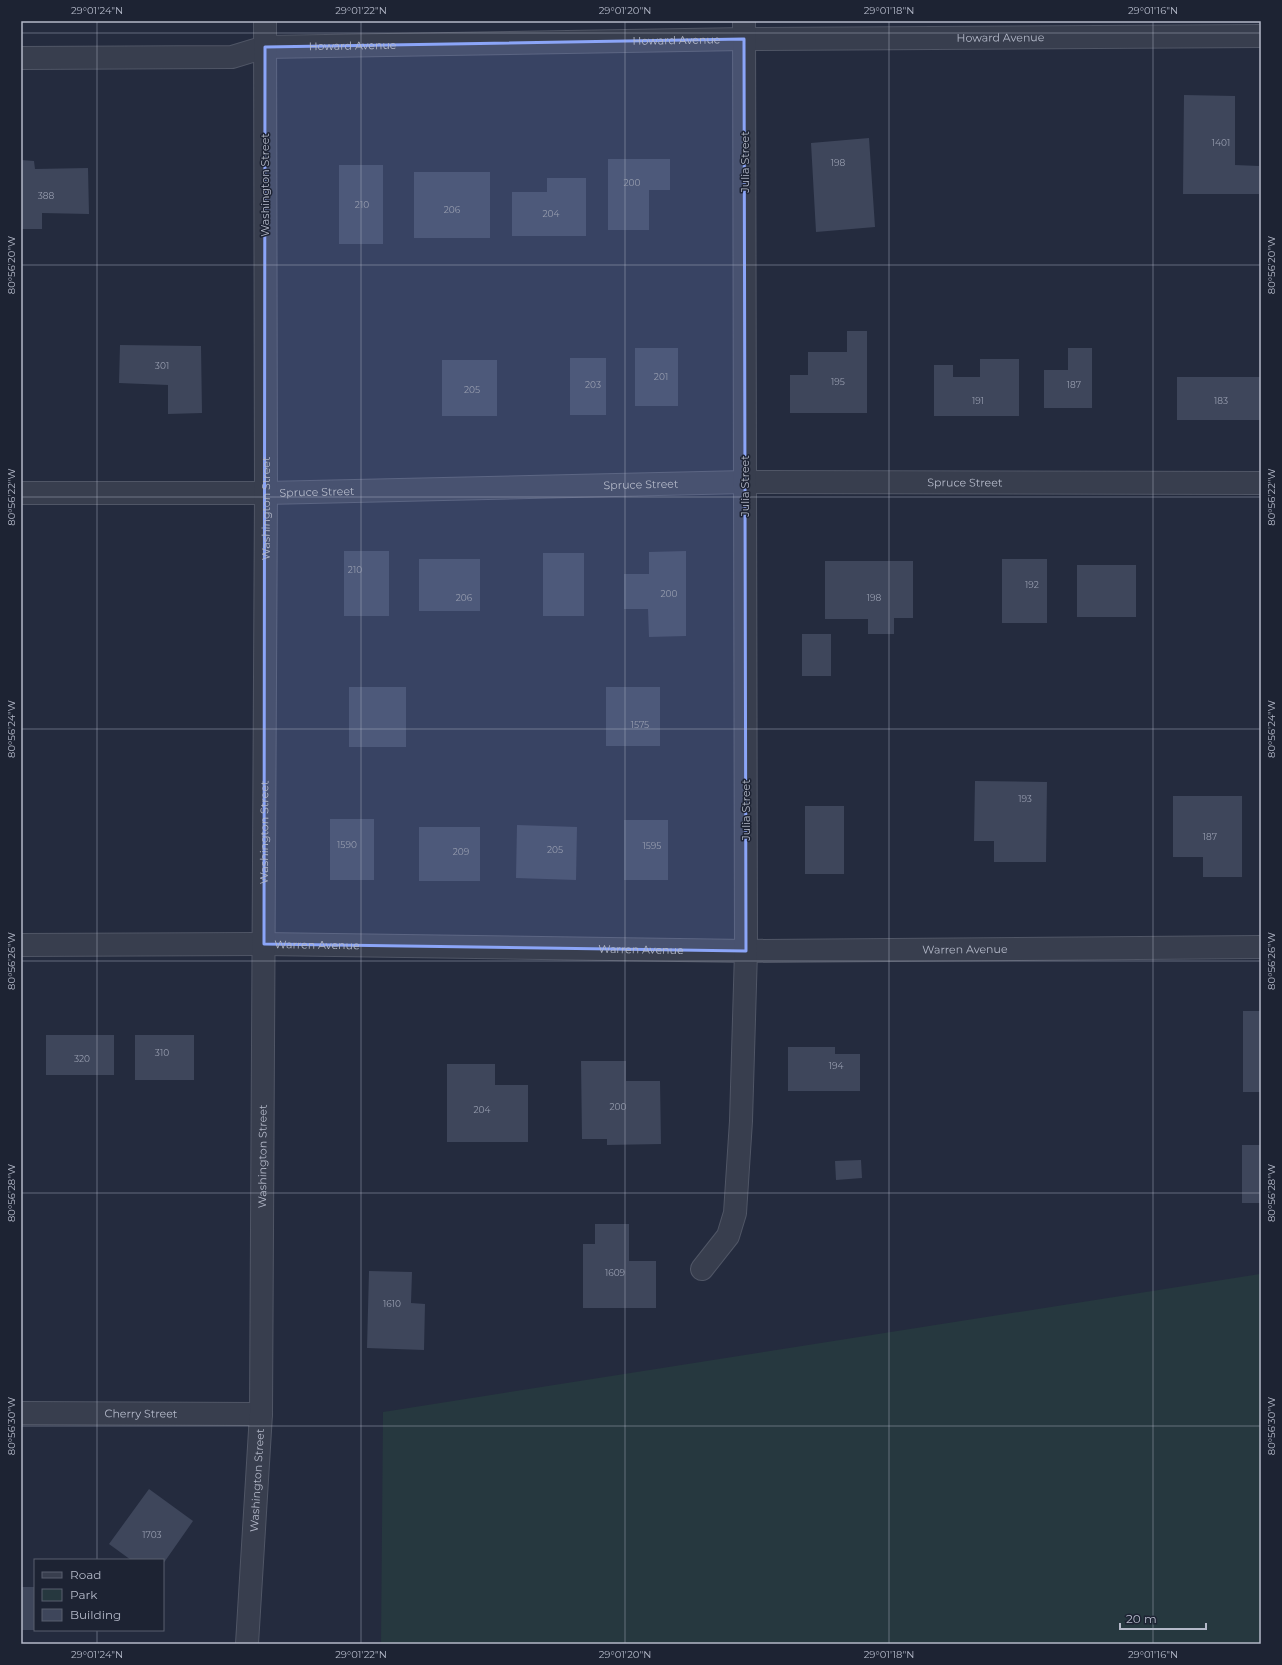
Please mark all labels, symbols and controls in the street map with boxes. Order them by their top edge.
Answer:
text: 29°01'24"N [71,4,123,17]
text: 29°01'22"N [335,4,387,17]
text: 29°01'20"N [599,4,651,17]
text: 29°01'18"N [864,4,914,17]
text: 29°01'16"N [1128,4,1178,17]
street label: Howard Avenue [956,30,1045,45]
street label: Howard Avenue [632,32,721,48]
street label: Howard Avenue [308,38,397,53]
street label: Julia Street [738,131,752,194]
street label: Washington Street [258,133,272,237]
house number: 1401 [1212,137,1230,148]
house number: 198 [831,157,845,168]
house number: 200 [623,177,641,188]
house number: 388 [38,190,55,201]
house number: 210 [355,199,369,210]
house number: 206 [444,204,461,215]
house number: 204 [543,208,560,219]
text: 80°56'20"W [5,236,18,294]
text: 80°56'20"W [1265,236,1278,294]
house number: 301 [155,360,169,371]
house number: 201 [654,371,668,382]
house number: 195 [831,376,845,387]
house number: 203 [585,379,601,390]
house number: 187 [1067,379,1081,390]
house number: 205 [464,384,480,395]
house number: 191 [972,395,984,406]
house number: 183 [1214,395,1228,406]
street label: Julia Street [738,455,752,518]
street label: Washington Street [259,456,273,560]
text: 80°56'22"W [5,468,18,526]
text: 80°56'22"W [1265,468,1278,526]
street label: Spruce Street [927,475,1003,489]
street label: Spruce Street [603,477,679,492]
street label: Spruce Street [279,484,355,500]
house number: 210 [348,564,362,575]
house number: 192 [1025,579,1039,590]
house number: 200 [660,588,678,599]
house number: 206 [456,592,473,603]
house number: 198 [867,592,881,603]
text: 80°56'24"W [5,700,18,758]
text: 80°56'24"W [1265,700,1278,758]
house number: 1575 [631,719,649,730]
street label: Julia Street [739,779,753,842]
street label: Washington Street [257,780,271,884]
house number: 193 [1018,793,1032,804]
house number: 187 [1203,831,1217,842]
house number: 1590 [337,839,357,850]
house number: 1595 [643,840,661,851]
house number: 205 [547,844,563,855]
house number: 209 [453,846,470,857]
text: 80°56'26"W [5,932,18,990]
text: 80°56'26"W [1265,932,1278,990]
street label: Warren Avenue [274,937,360,952]
street label: Warren Avenue [598,942,684,957]
street label: Warren Avenue [922,942,1008,957]
house number: 310 [155,1047,169,1058]
house number: 320 [74,1053,90,1064]
house number: 194 [829,1060,843,1071]
house number: 200 [609,1101,627,1112]
street label: Washington Street [255,1104,270,1208]
house number: 204 [474,1104,491,1115]
text: 80°56'28"W [5,1164,18,1222]
text: 80°56'28"W [1265,1164,1278,1222]
house number: 1609 [605,1267,626,1278]
house number: 1610 [383,1298,401,1309]
text: 80°56'30"W [5,1397,18,1455]
text: 80°56'30"W [1265,1397,1278,1455]
street label: Cherry Street [105,1406,178,1421]
street label: Washington Street [247,1428,267,1532]
house number: 1703 [142,1529,162,1540]
legend [34,1559,164,1631]
text: Road [70,1567,101,1582]
text: Park [70,1587,98,1602]
scale bar [1120,1605,1206,1631]
text: Building [70,1607,121,1622]
text: 20 m [1126,1611,1157,1626]
text: 29°01'24"N [71,1648,123,1661]
text: 29°01'22"N [335,1648,387,1661]
text: 29°01'20"N [599,1648,651,1661]
text: 29°01'18"N [864,1648,914,1661]
text: 29°01'16"N [1128,1648,1178,1661]

